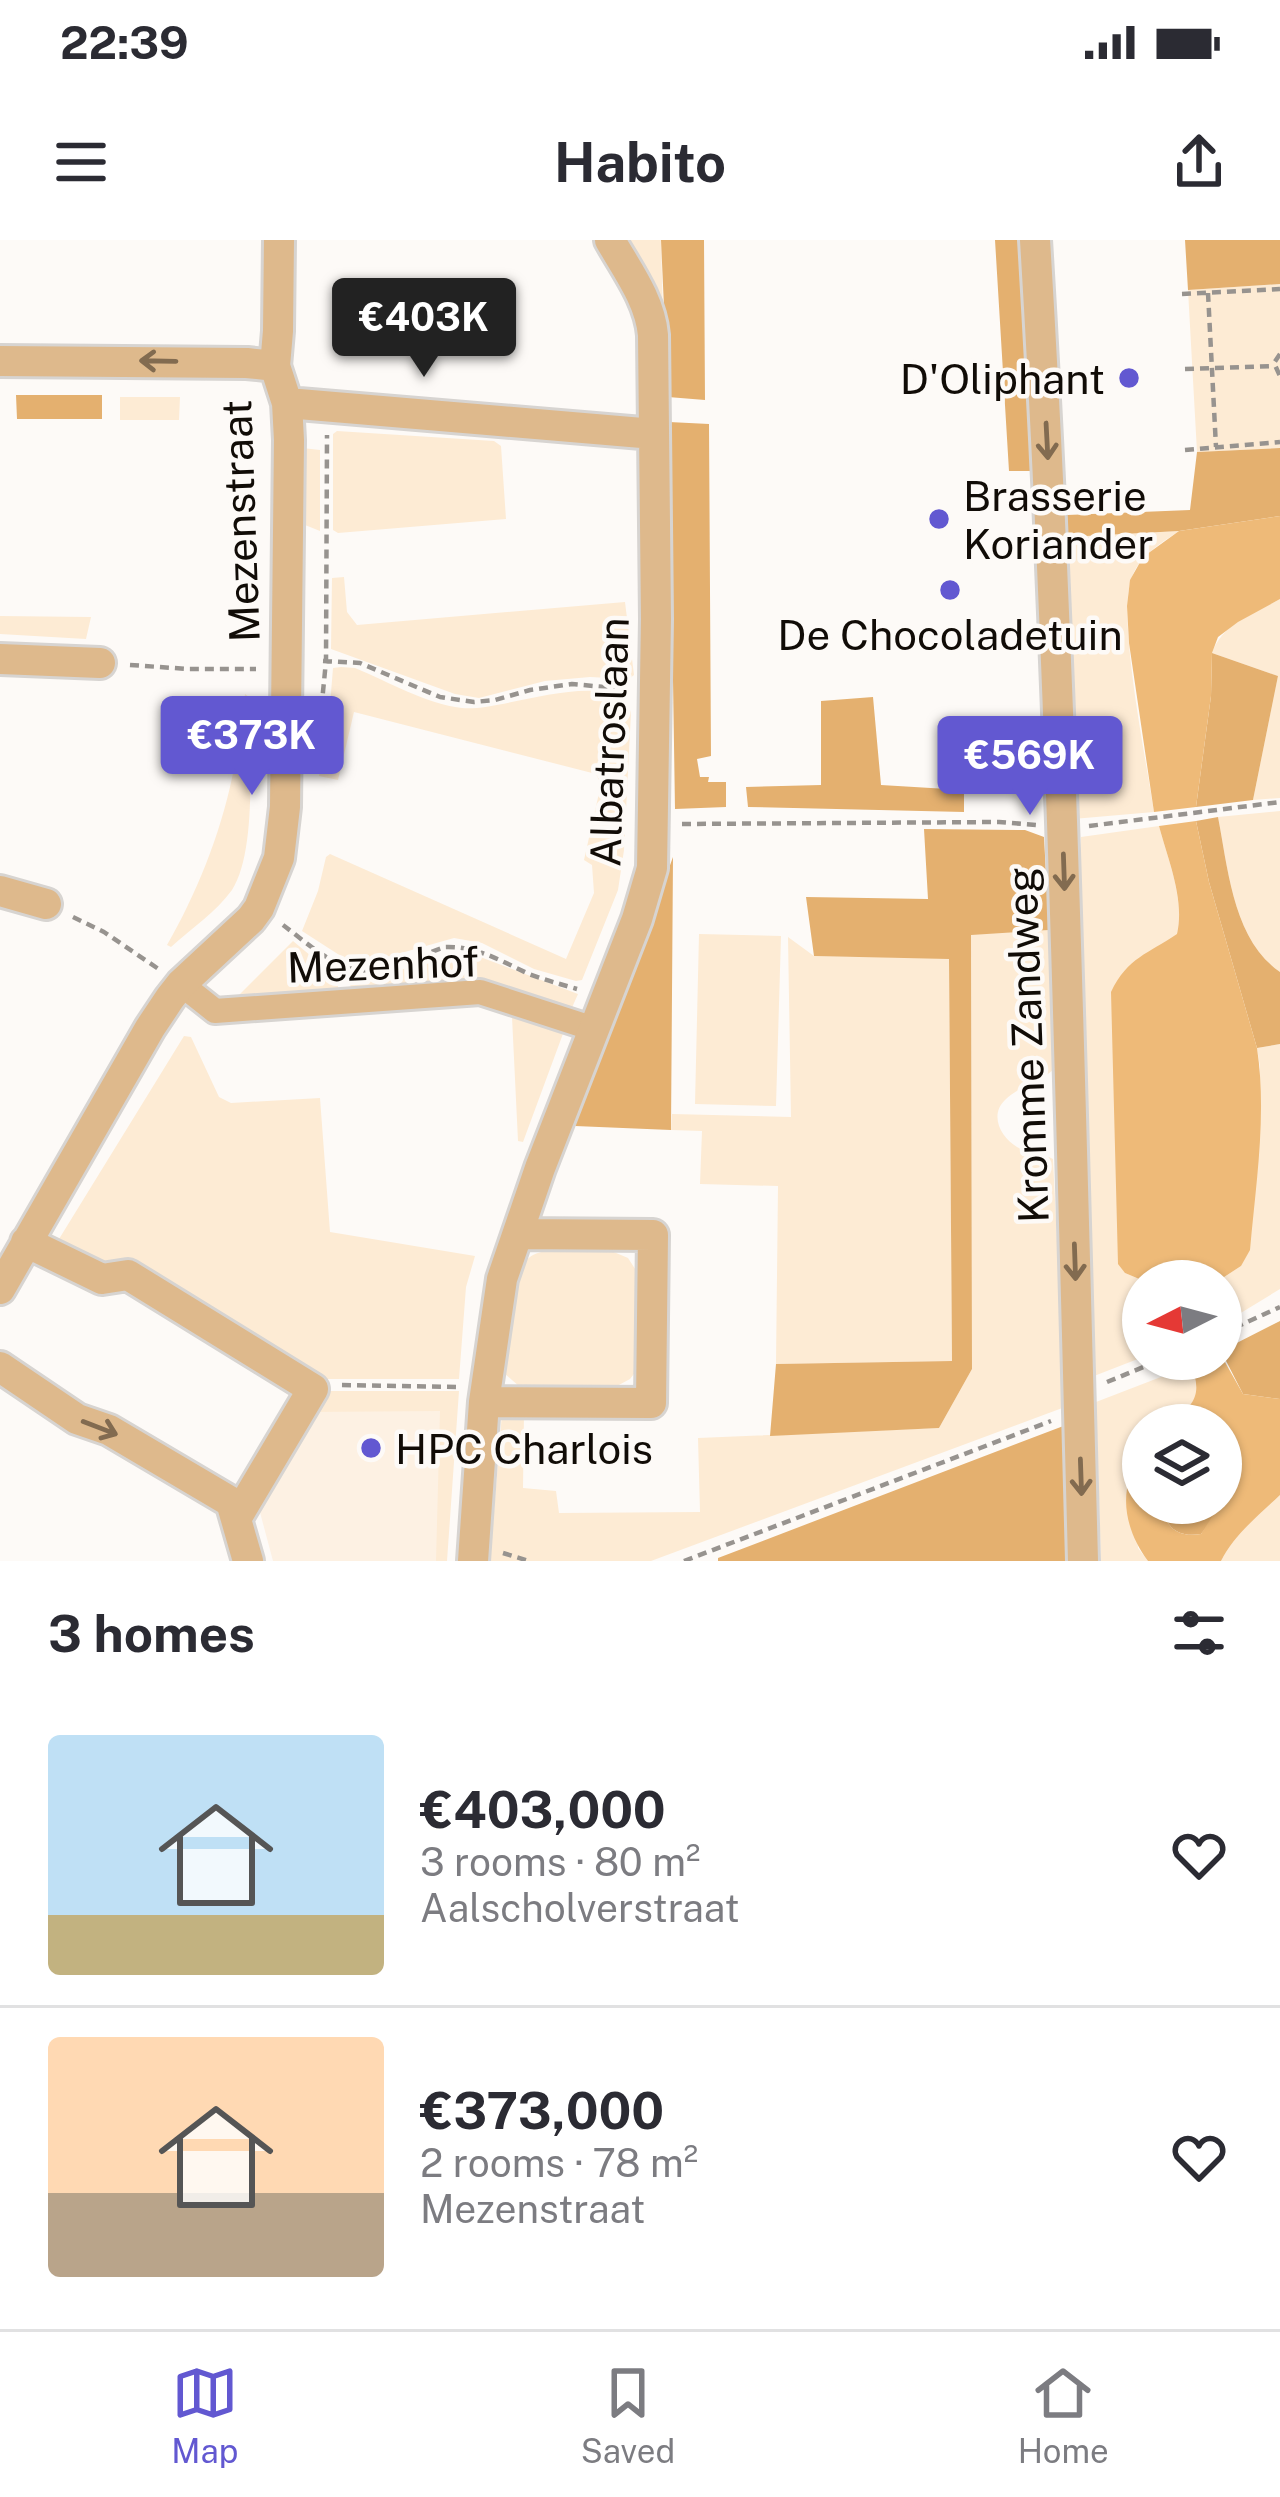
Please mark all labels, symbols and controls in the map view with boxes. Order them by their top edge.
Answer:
text: 22:39 [60,16,189,69]
icon: menu [48,129,114,195]
icon: share [1166,129,1232,195]
text: Habito [554,131,726,194]
pin: €403K [340,278,508,380]
text: €403K [359,294,489,340]
one-way arrow [139,350,178,373]
place label: D'Oliphant [900,354,1105,403]
marker: D'Oliphant [1116,365,1142,391]
street label: Mezenstraat [211,399,269,643]
one-way arrow [1036,421,1059,460]
place label: Brasserie Koriander [963,471,1154,568]
marker: Brasserie Koriander [926,506,952,532]
marker: De Chocoladetuin [937,577,963,603]
place label: De Chocoladetuin [777,610,1123,659]
street label: Albatroslaan [580,616,638,868]
pin: €373K [168,696,336,798]
text: €373K [188,712,316,758]
pin: €569K [946,716,1114,818]
text: €569K [964,732,1096,778]
one-way arrow [1053,852,1076,891]
street label: Kromme Zandweg [996,866,1058,1224]
street label: Mezenhof [286,936,480,992]
one-way arrow [1064,1242,1087,1281]
north arrow [1122,1260,1242,1380]
map controls [1122,1260,1242,1524]
button: layers [1122,1404,1242,1524]
one-way arrow [80,1418,117,1440]
place label: HPC Charlois [395,1424,653,1473]
marker: HPC Charlois [358,1435,384,1461]
one-way arrow [1069,1457,1092,1496]
icon: filters [1166,1600,1232,1666]
text: 3 homes [48,1604,255,1663]
text: €403,000 [420,1780,666,1839]
icon: home [144,1783,288,1927]
icon: heart [1166,1822,1232,1888]
text: 3 rooms · 80 m² [420,1839,700,1885]
text: Aalscholverstraat [420,1885,740,1931]
text: €373,000 [420,2081,664,2140]
icon: home [144,2085,288,2229]
icon: heart [1166,2124,1232,2190]
text: 2 rooms · 78 m² [420,2140,698,2186]
text: Mezenstraat [420,2186,645,2232]
tab: Map [171,2360,238,2470]
tab: Saved [581,2360,675,2470]
tab: Home [1018,2360,1109,2470]

